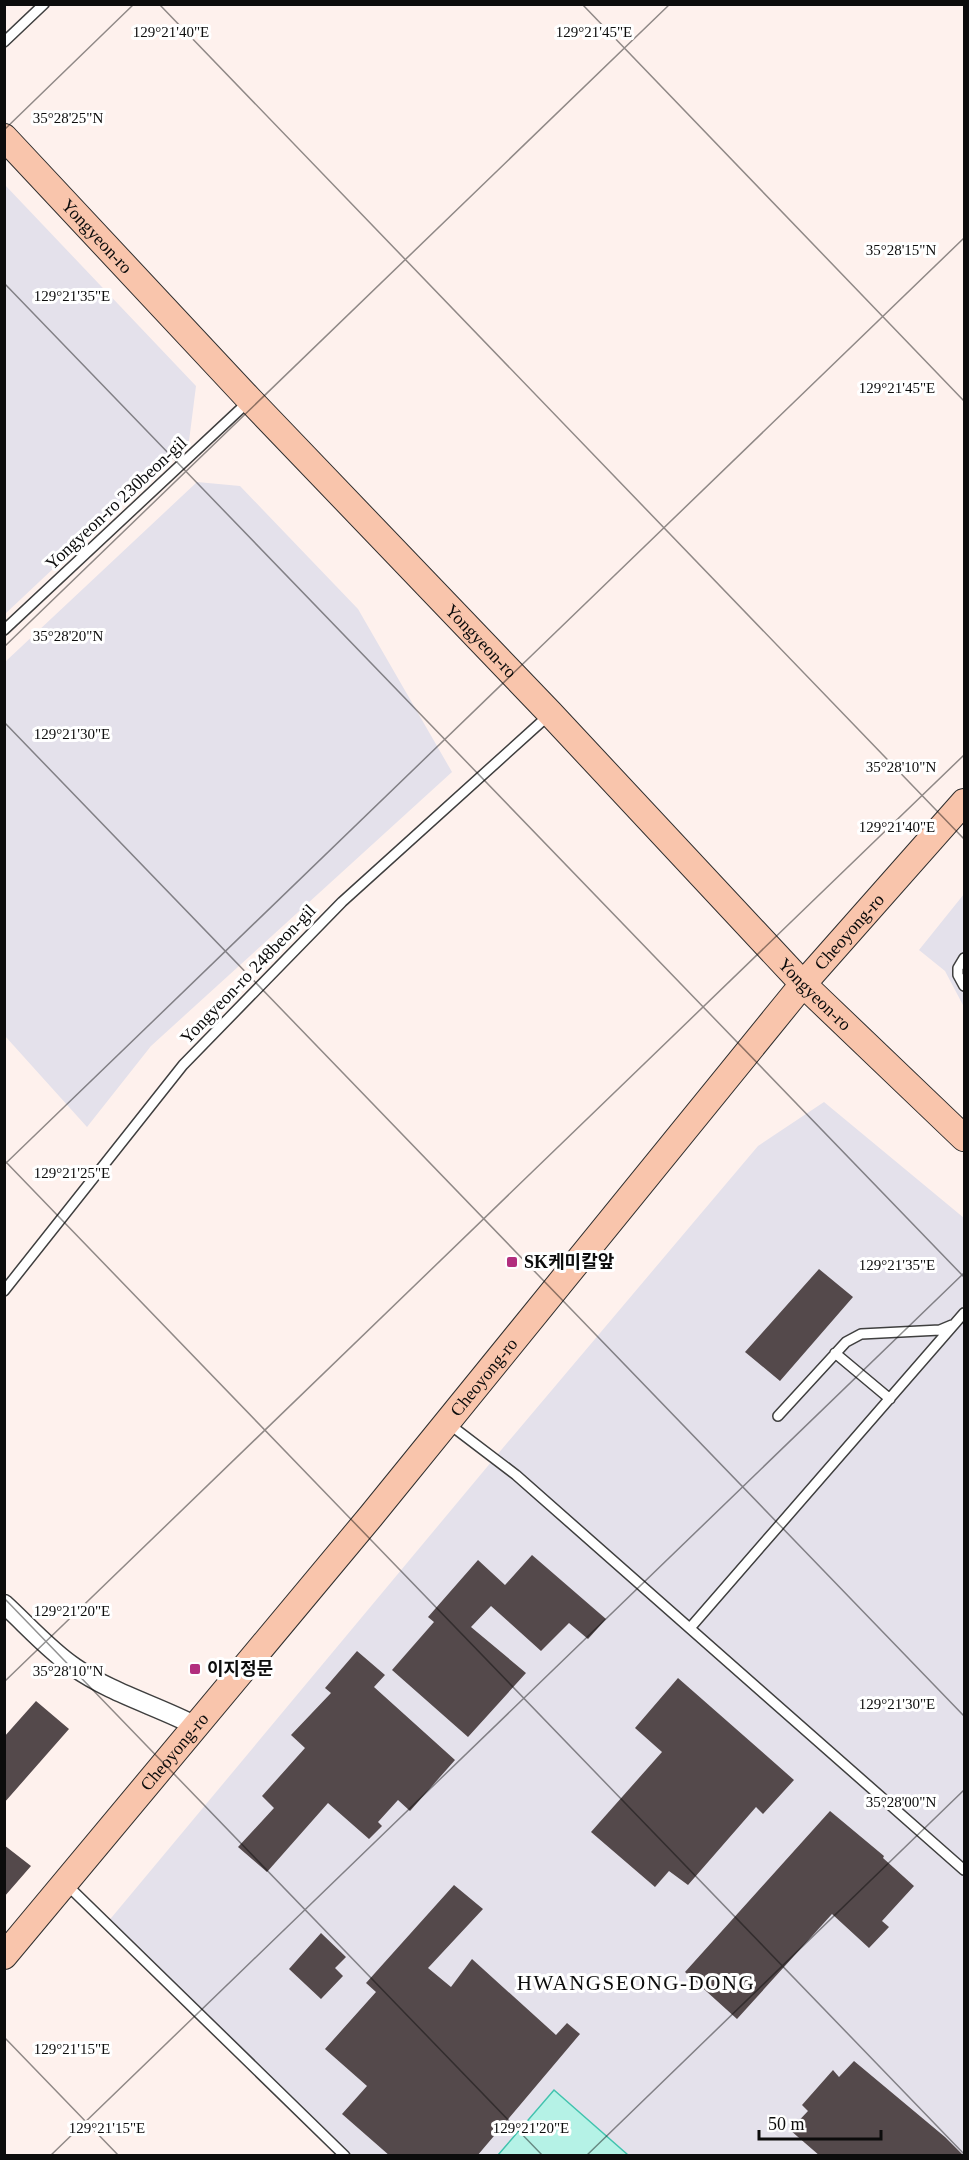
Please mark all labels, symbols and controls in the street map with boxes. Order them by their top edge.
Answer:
text: 129°21'40"E [133,24,209,40]
text: 129°21'45"E [556,24,632,40]
text: 35°28'25"N [33,110,103,126]
street label: Yongyeon-ro [57,195,136,278]
text: 35°28'15"N [866,242,936,258]
text: 129°21'35"E [34,288,110,304]
text: 129°21'45"E [859,380,935,396]
street label: Yongyeon-ro 230beon-gil [41,432,191,574]
street label: Yongyeon-ro [441,600,521,682]
text: 35°28'20"N [33,628,103,644]
text: 129°21'30"E [34,726,110,742]
text: 35°28'10"N [866,759,936,775]
text: 129°21'40"E [859,819,935,835]
street label: Cheoyong-ro [810,890,888,974]
street label: Yongyeon-ro 248beon-gil [176,900,320,1048]
street label: Yongyeon-ro [774,954,855,1035]
text: 129°21'25"E [34,1165,110,1181]
place label: SK케미칼앞 [524,1252,615,1272]
marker: SK케미칼앞 [505,1255,519,1269]
text: 129°21'35"E [859,1257,935,1273]
street label: Cheoyong-ro [446,1334,522,1420]
text: 129°21'20"E [34,1603,110,1619]
place label: 이지정문 [207,1659,273,1679]
marker: 이지정문 [188,1662,202,1676]
text: 35°28'10"N [33,1663,103,1679]
text: 129°21'30"E [859,1696,935,1712]
street label: Cheoyong-ro [136,1709,212,1795]
text: 35°28'00"N [866,1794,936,1810]
district label: HWANGSEONG-DONG [517,1971,755,1995]
text: 129°21'15"E [34,2041,110,2057]
scale bar [759,2103,880,2141]
text: 50 m [768,2114,805,2134]
text: 129°21'15"E [69,2120,145,2136]
text: 129°21'20"E [493,2120,569,2136]

